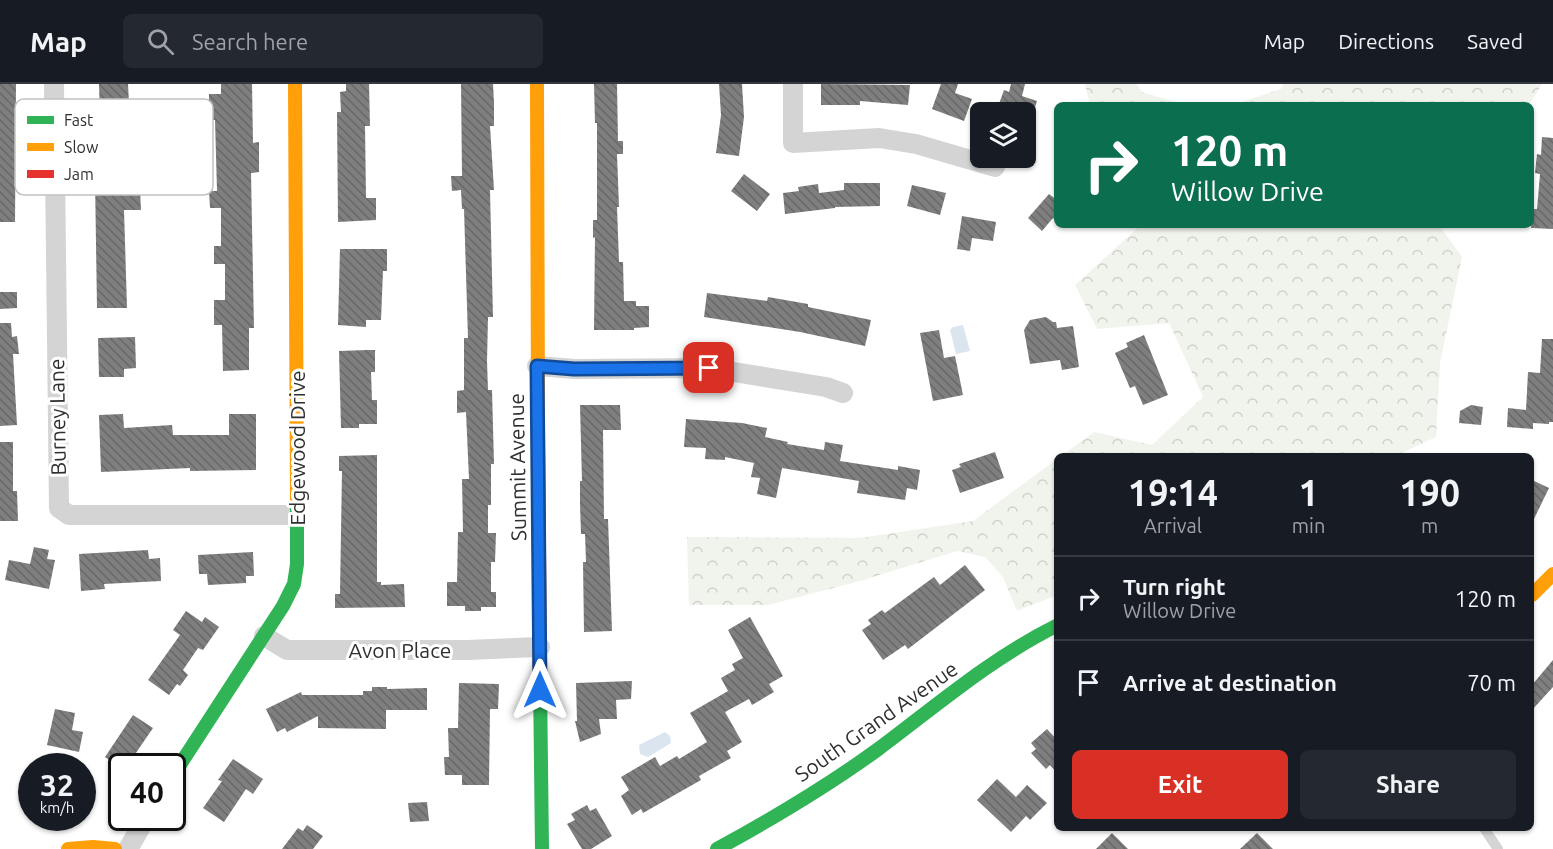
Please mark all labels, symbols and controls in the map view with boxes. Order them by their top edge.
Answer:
search box [123,14,543,68]
icon: search [144,25,177,58]
text: Map [30,26,87,57]
text: Search here [192,29,308,54]
text: Map [1264,29,1305,53]
text: Directions [1338,29,1434,53]
text: Saved [1467,29,1523,53]
legend [15,99,213,195]
map controls [970,102,1036,168]
button: layers [970,102,1036,168]
text: Fast [64,111,94,129]
icon: right [1072,126,1150,204]
text: 120 m [1171,127,1288,174]
text: Slow [64,138,99,156]
text: Jam [64,165,94,183]
text: Willow Drive [1171,176,1324,206]
pin [683,342,734,393]
icon: arrive [692,351,725,384]
street label: Burney Lane [44,358,70,476]
street label: Edgewood Drive [285,370,309,526]
street label: Summit Avenue [504,393,530,541]
text: 19:14 [1128,472,1218,513]
text: 1 [1298,472,1319,513]
text: 190 [1399,472,1460,513]
text: Arrival [1144,514,1202,537]
text: min [1292,514,1325,537]
text: m [1421,514,1438,537]
text: Turn right [1123,574,1225,599]
icon: right [1072,582,1105,615]
text: 120 m [1455,586,1516,611]
text: Willow Drive [1123,599,1236,622]
street label: Avon Place [349,638,451,662]
street label: South Grand Avenue [790,656,962,786]
position arrow [508,658,572,722]
icon: arrive [1072,666,1105,699]
text: Arrive at destination [1123,670,1337,695]
text: 70 m [1467,670,1516,695]
button: Exit [1072,750,1288,819]
button: Share [1300,750,1516,819]
speed limit sign: 40 [108,753,186,831]
text: 32 [40,768,74,802]
text: km/h [40,799,74,816]

